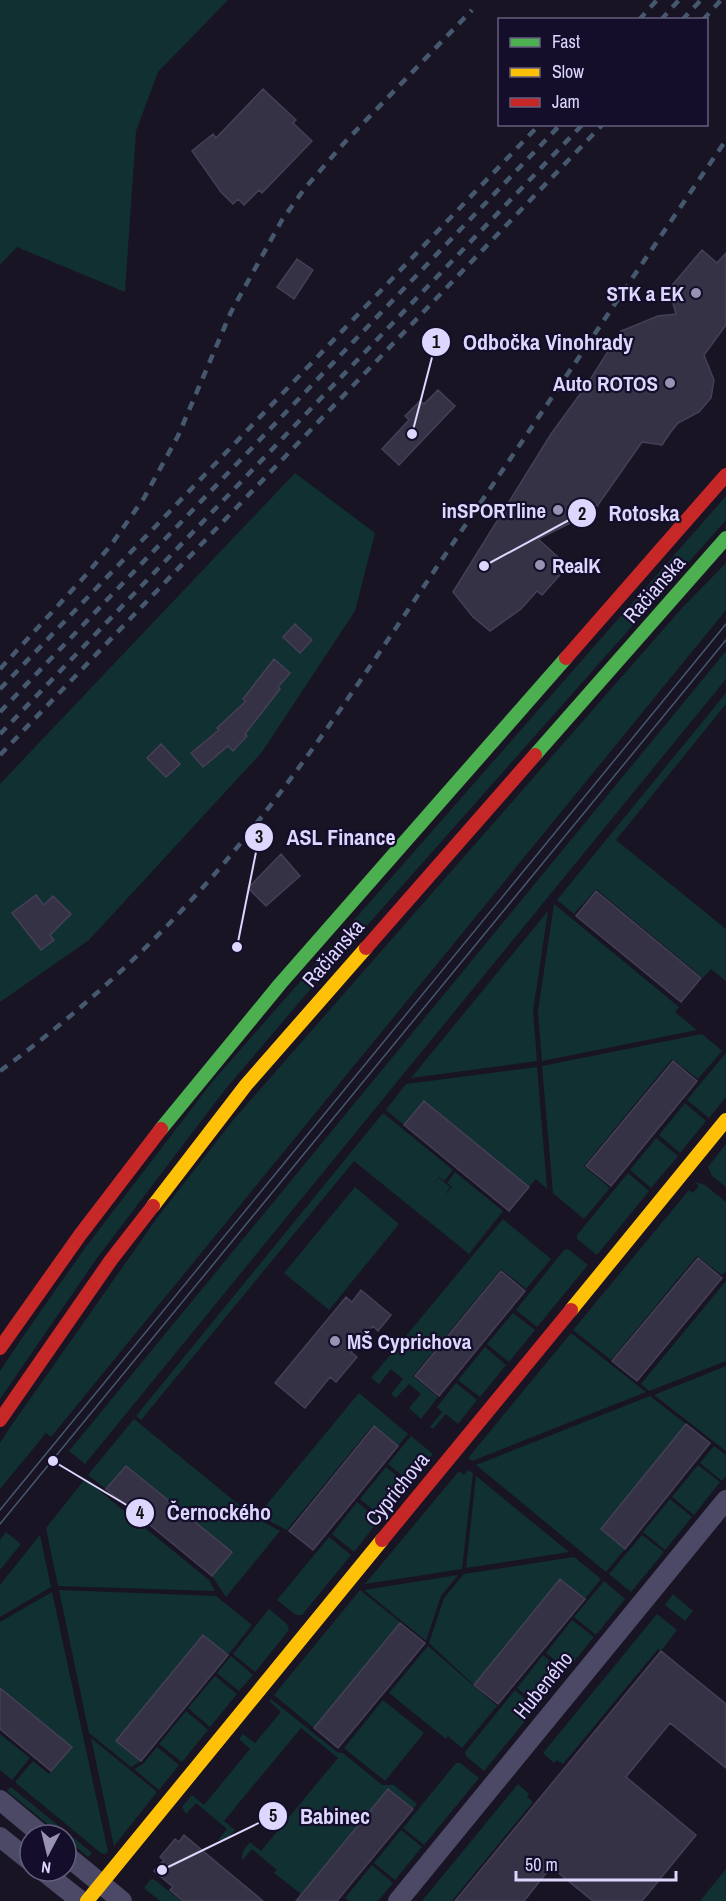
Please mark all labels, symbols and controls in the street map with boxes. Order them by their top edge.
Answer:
legend [498,18,708,126]
text: Fast [552,29,580,54]
text: Slow [552,59,584,84]
text: Jam [552,89,580,114]
place label: STK a EK [606,279,685,308]
marker: STK a EK [689,286,703,300]
callout: Odbočka Vinohrady [421,322,645,362]
text: Odbočka Vinohrady [463,327,633,357]
text: 1 [432,329,441,354]
place label: Auto ROTOS [553,369,658,398]
marker: Auto ROTOS [663,376,677,390]
callout: Rotoska [567,493,692,533]
place label: inSPORTline [442,496,546,525]
text: Rotoska [608,498,680,528]
text: 2 [578,501,586,526]
marker: inSPORTline [551,503,565,517]
street label: Račianska [616,548,692,629]
place label: RealK [552,551,601,580]
marker: RealK [533,558,547,572]
callout: ASL Finance [244,817,407,857]
text: ASL Finance [287,822,395,852]
text: 3 [255,824,263,849]
street label: Račianska [295,912,371,993]
place label: MŠ Cyprichova [347,1327,472,1356]
marker: MŠ Cyprichova [328,1334,342,1348]
street label: Cyprichova [358,1446,436,1532]
callout: Černockého [125,1493,283,1533]
text: Černockého [167,1497,271,1527]
text: 4 [136,1500,145,1525]
street label: Hubeného [507,1645,579,1725]
callout: Babinec [258,1796,382,1836]
text: Babinec [300,1801,370,1831]
text: 5 [269,1803,277,1828]
north arrow [18,1823,78,1883]
scale bar [516,1844,676,1882]
text: 50 m [525,1852,558,1877]
text: N [40,1856,52,1879]

